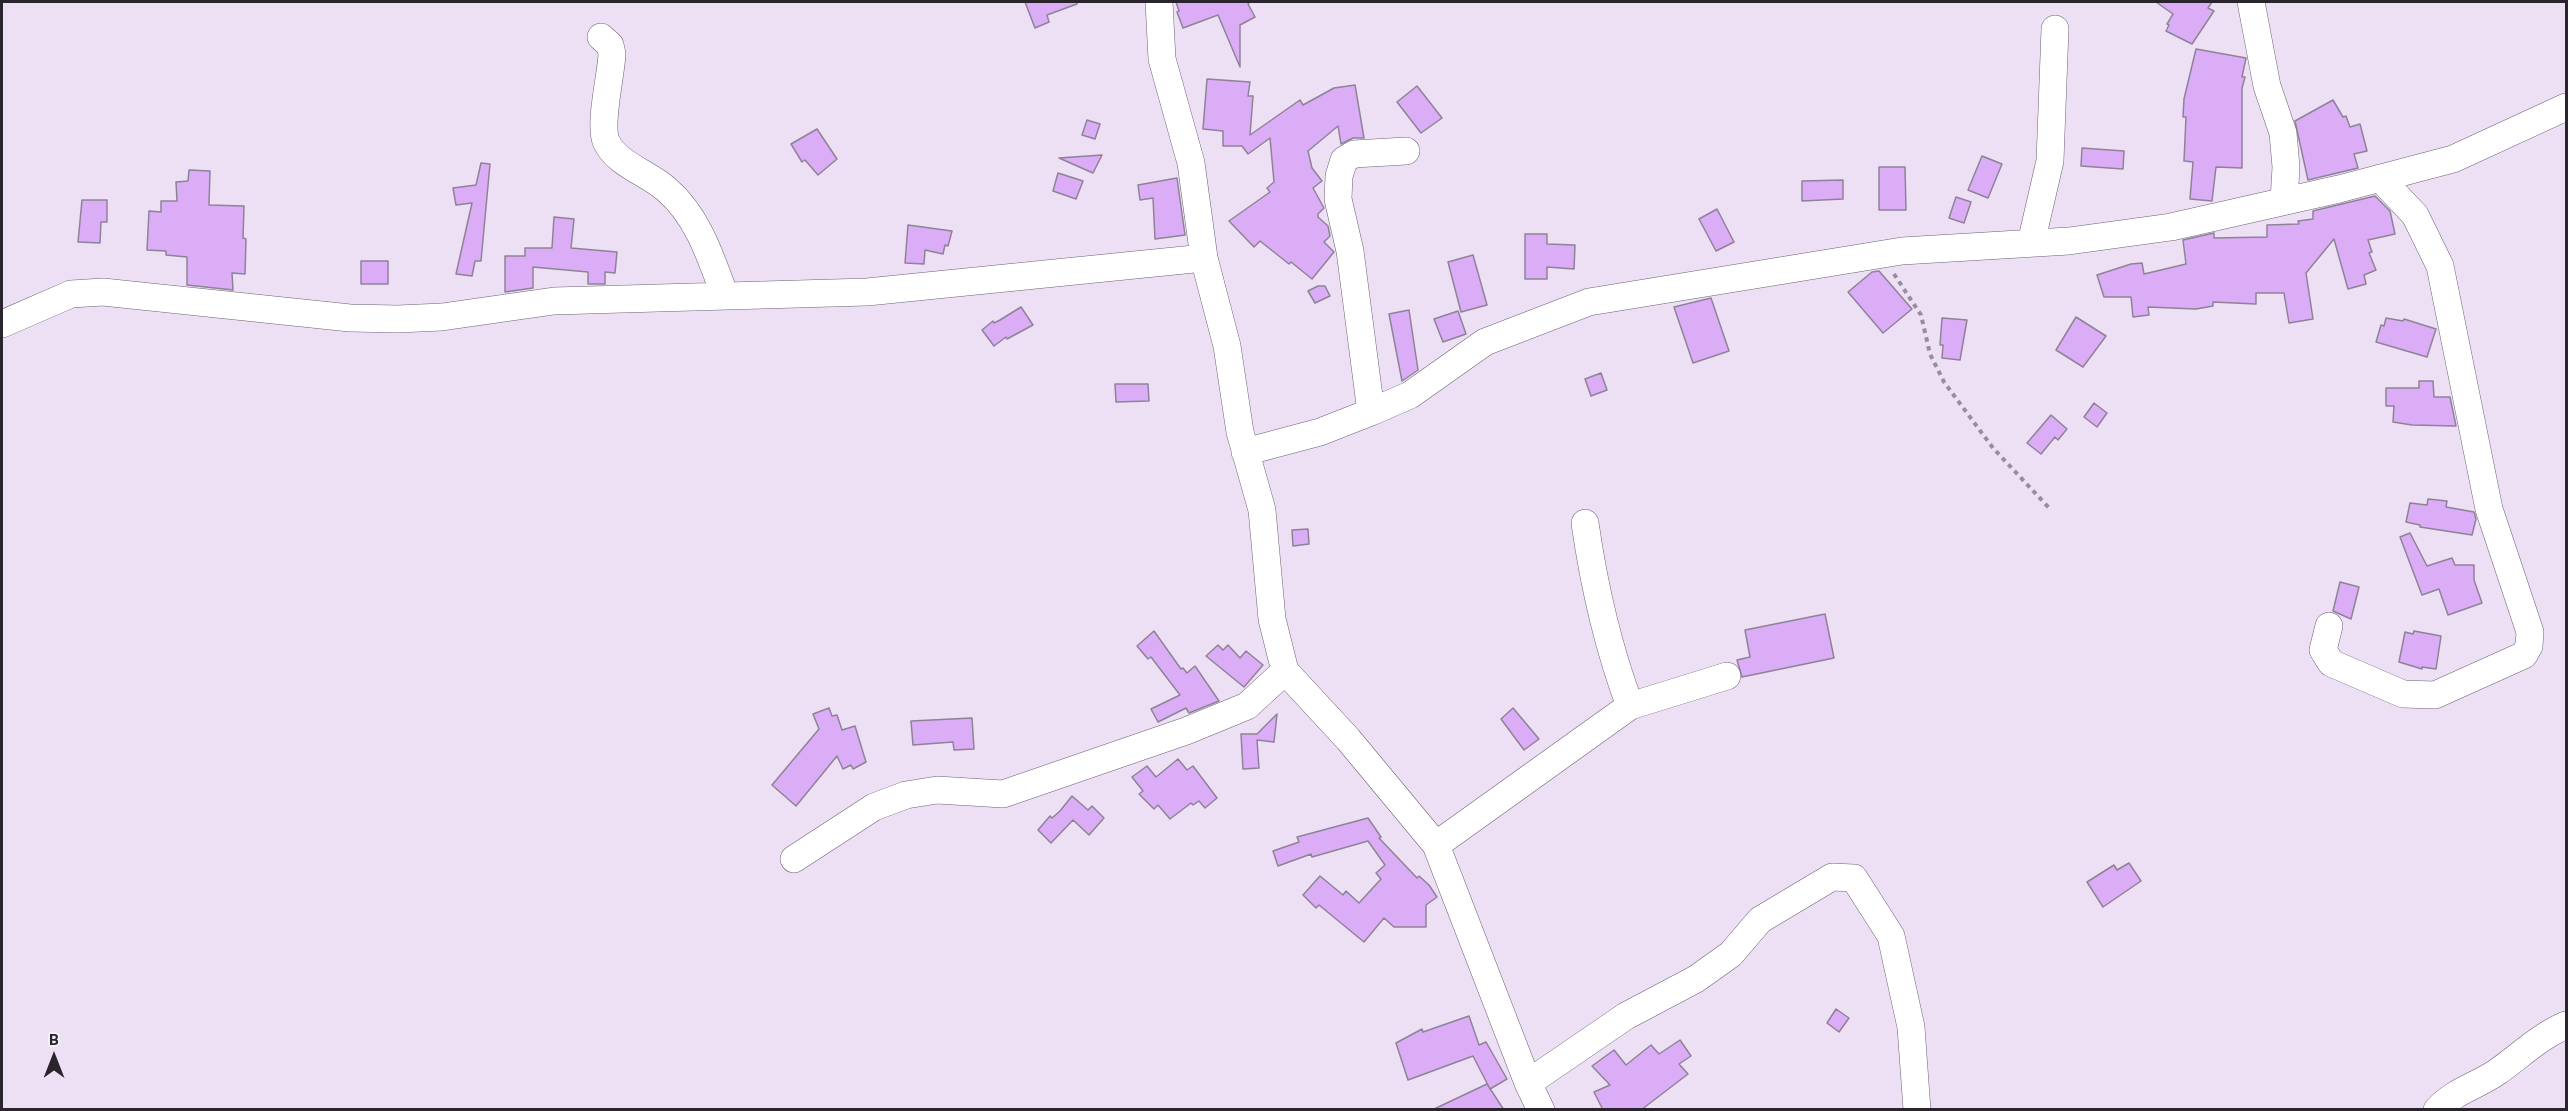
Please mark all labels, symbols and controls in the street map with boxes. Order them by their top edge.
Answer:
north arrow [24,1027,84,1087]
text: B [49,1029,59,1048]

